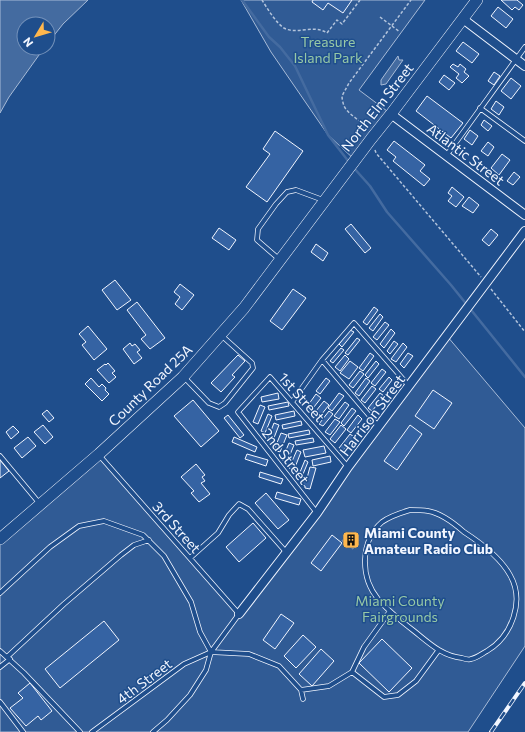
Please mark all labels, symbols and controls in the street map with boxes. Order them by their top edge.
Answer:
north arrow [16,16,56,56]
park label: Treasure Island Park [293,33,363,66]
text: N [20,35,35,50]
street label: North Elm Street [337,59,417,155]
street label: Atlantic Street [424,119,508,189]
street label: County Road 25A [105,340,196,429]
street label: 1st Street [276,369,329,425]
street label: Harrison Street [336,371,408,459]
street label: 2nd Street [259,425,313,487]
street label: 3rd Street [149,498,205,557]
place label: Miami County Amateur Radio Club [364,524,493,557]
building icon: Miami County Amateur Radio Club [341,530,361,550]
park label: Miami County Fairgrounds [355,592,445,625]
street label: 4th Street [113,655,175,707]

